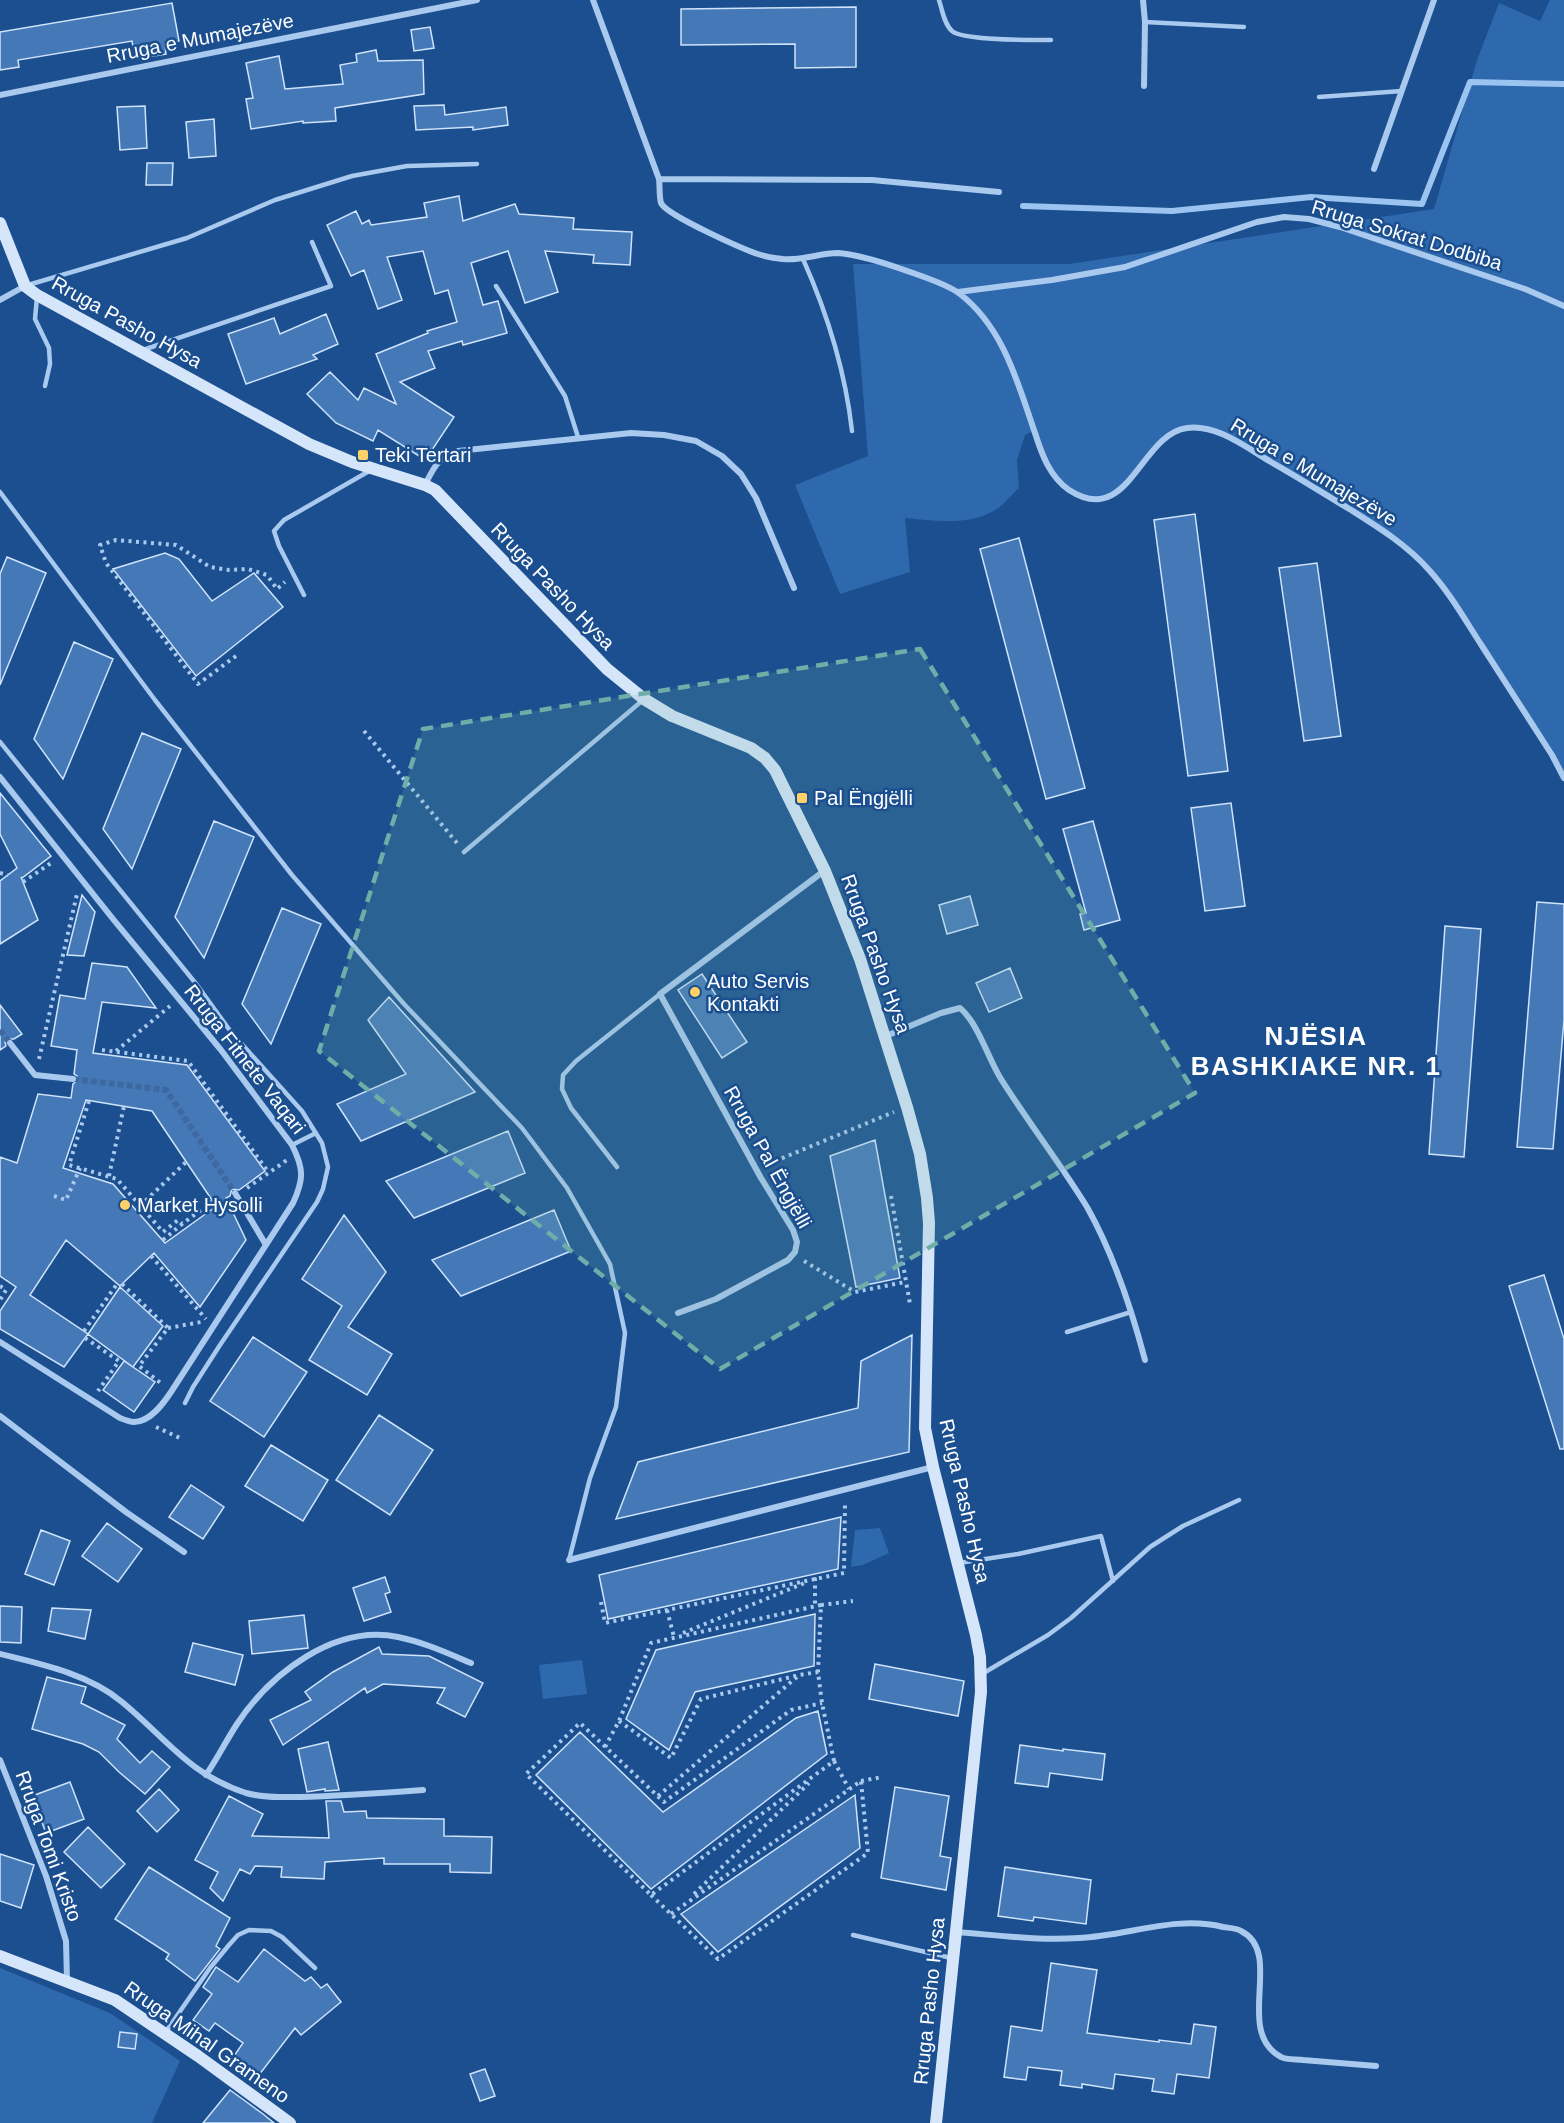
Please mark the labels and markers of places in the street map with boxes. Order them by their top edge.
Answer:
place label: Teki Tertari [375,444,471,466]
marker: Teki Tertari [356,448,370,462]
place label: Pal Ëngjëlli [814,787,913,809]
marker: Pal Ëngjëlli [795,791,809,805]
place label: Auto Servis Kontakti [707,970,809,1015]
marker: Auto Servis Kontakti [688,985,702,999]
place label: Market Hysolli [137,1194,263,1216]
marker: Market Hysolli [118,1198,132,1212]

